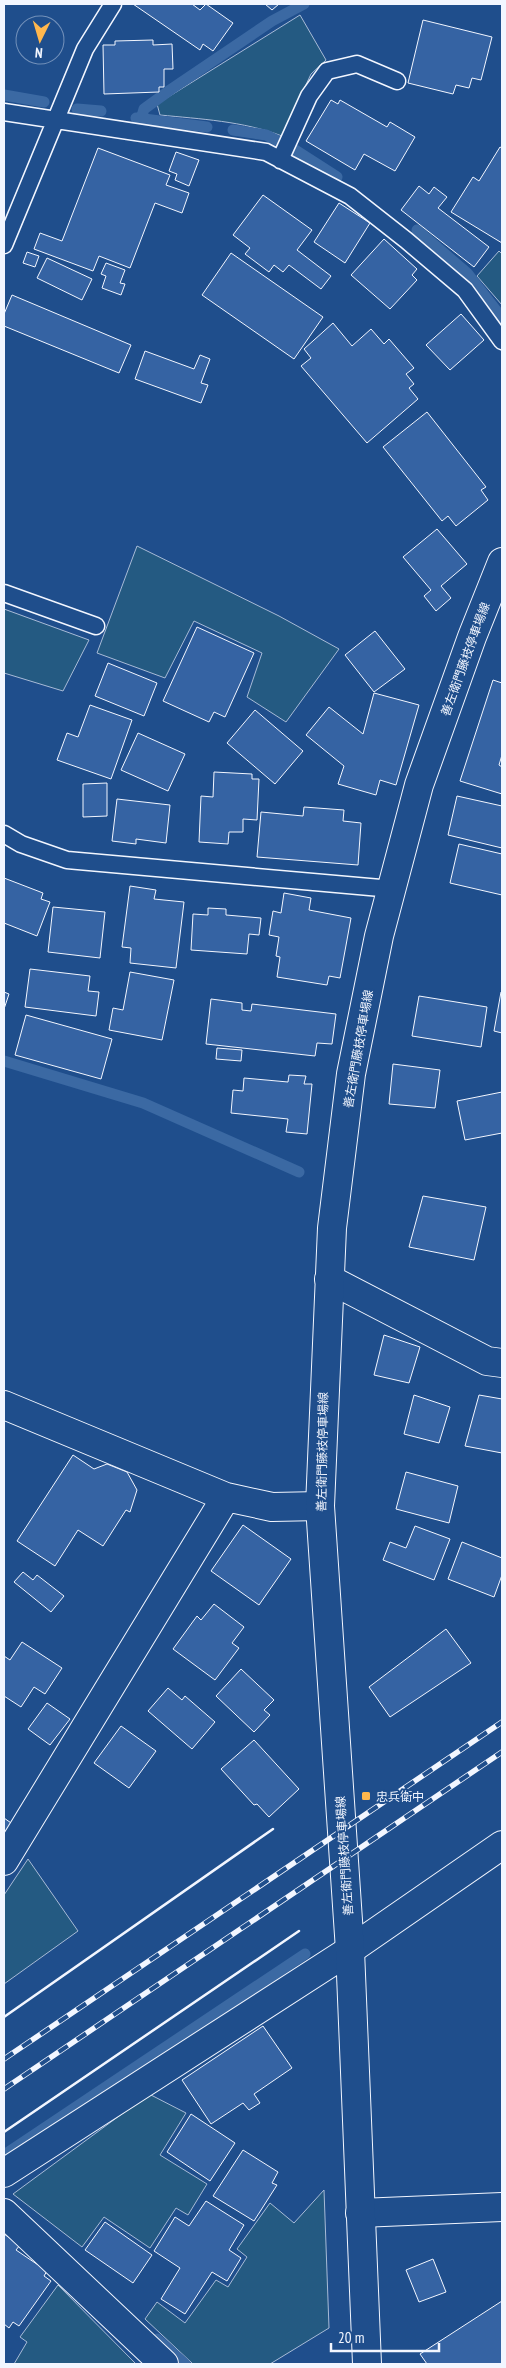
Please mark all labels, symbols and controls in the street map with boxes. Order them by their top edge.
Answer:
north arrow [15,15,65,65]
text: N [34,44,43,62]
street label: 善左衛門藤枝停車場線 [437,600,493,718]
street label: 善左衛門藤枝停車場線 [340,989,376,1109]
street label: 善左衛門藤枝停車場線 [313,1392,331,1512]
place label: 忠兵衛中 [376,1789,424,1804]
marker: 忠兵衛中 [360,1790,372,1802]
street label: 善左衛門藤枝停車場線 [332,1796,356,1916]
scale bar [331,2320,438,2352]
text: 20 m [338,2328,364,2347]

